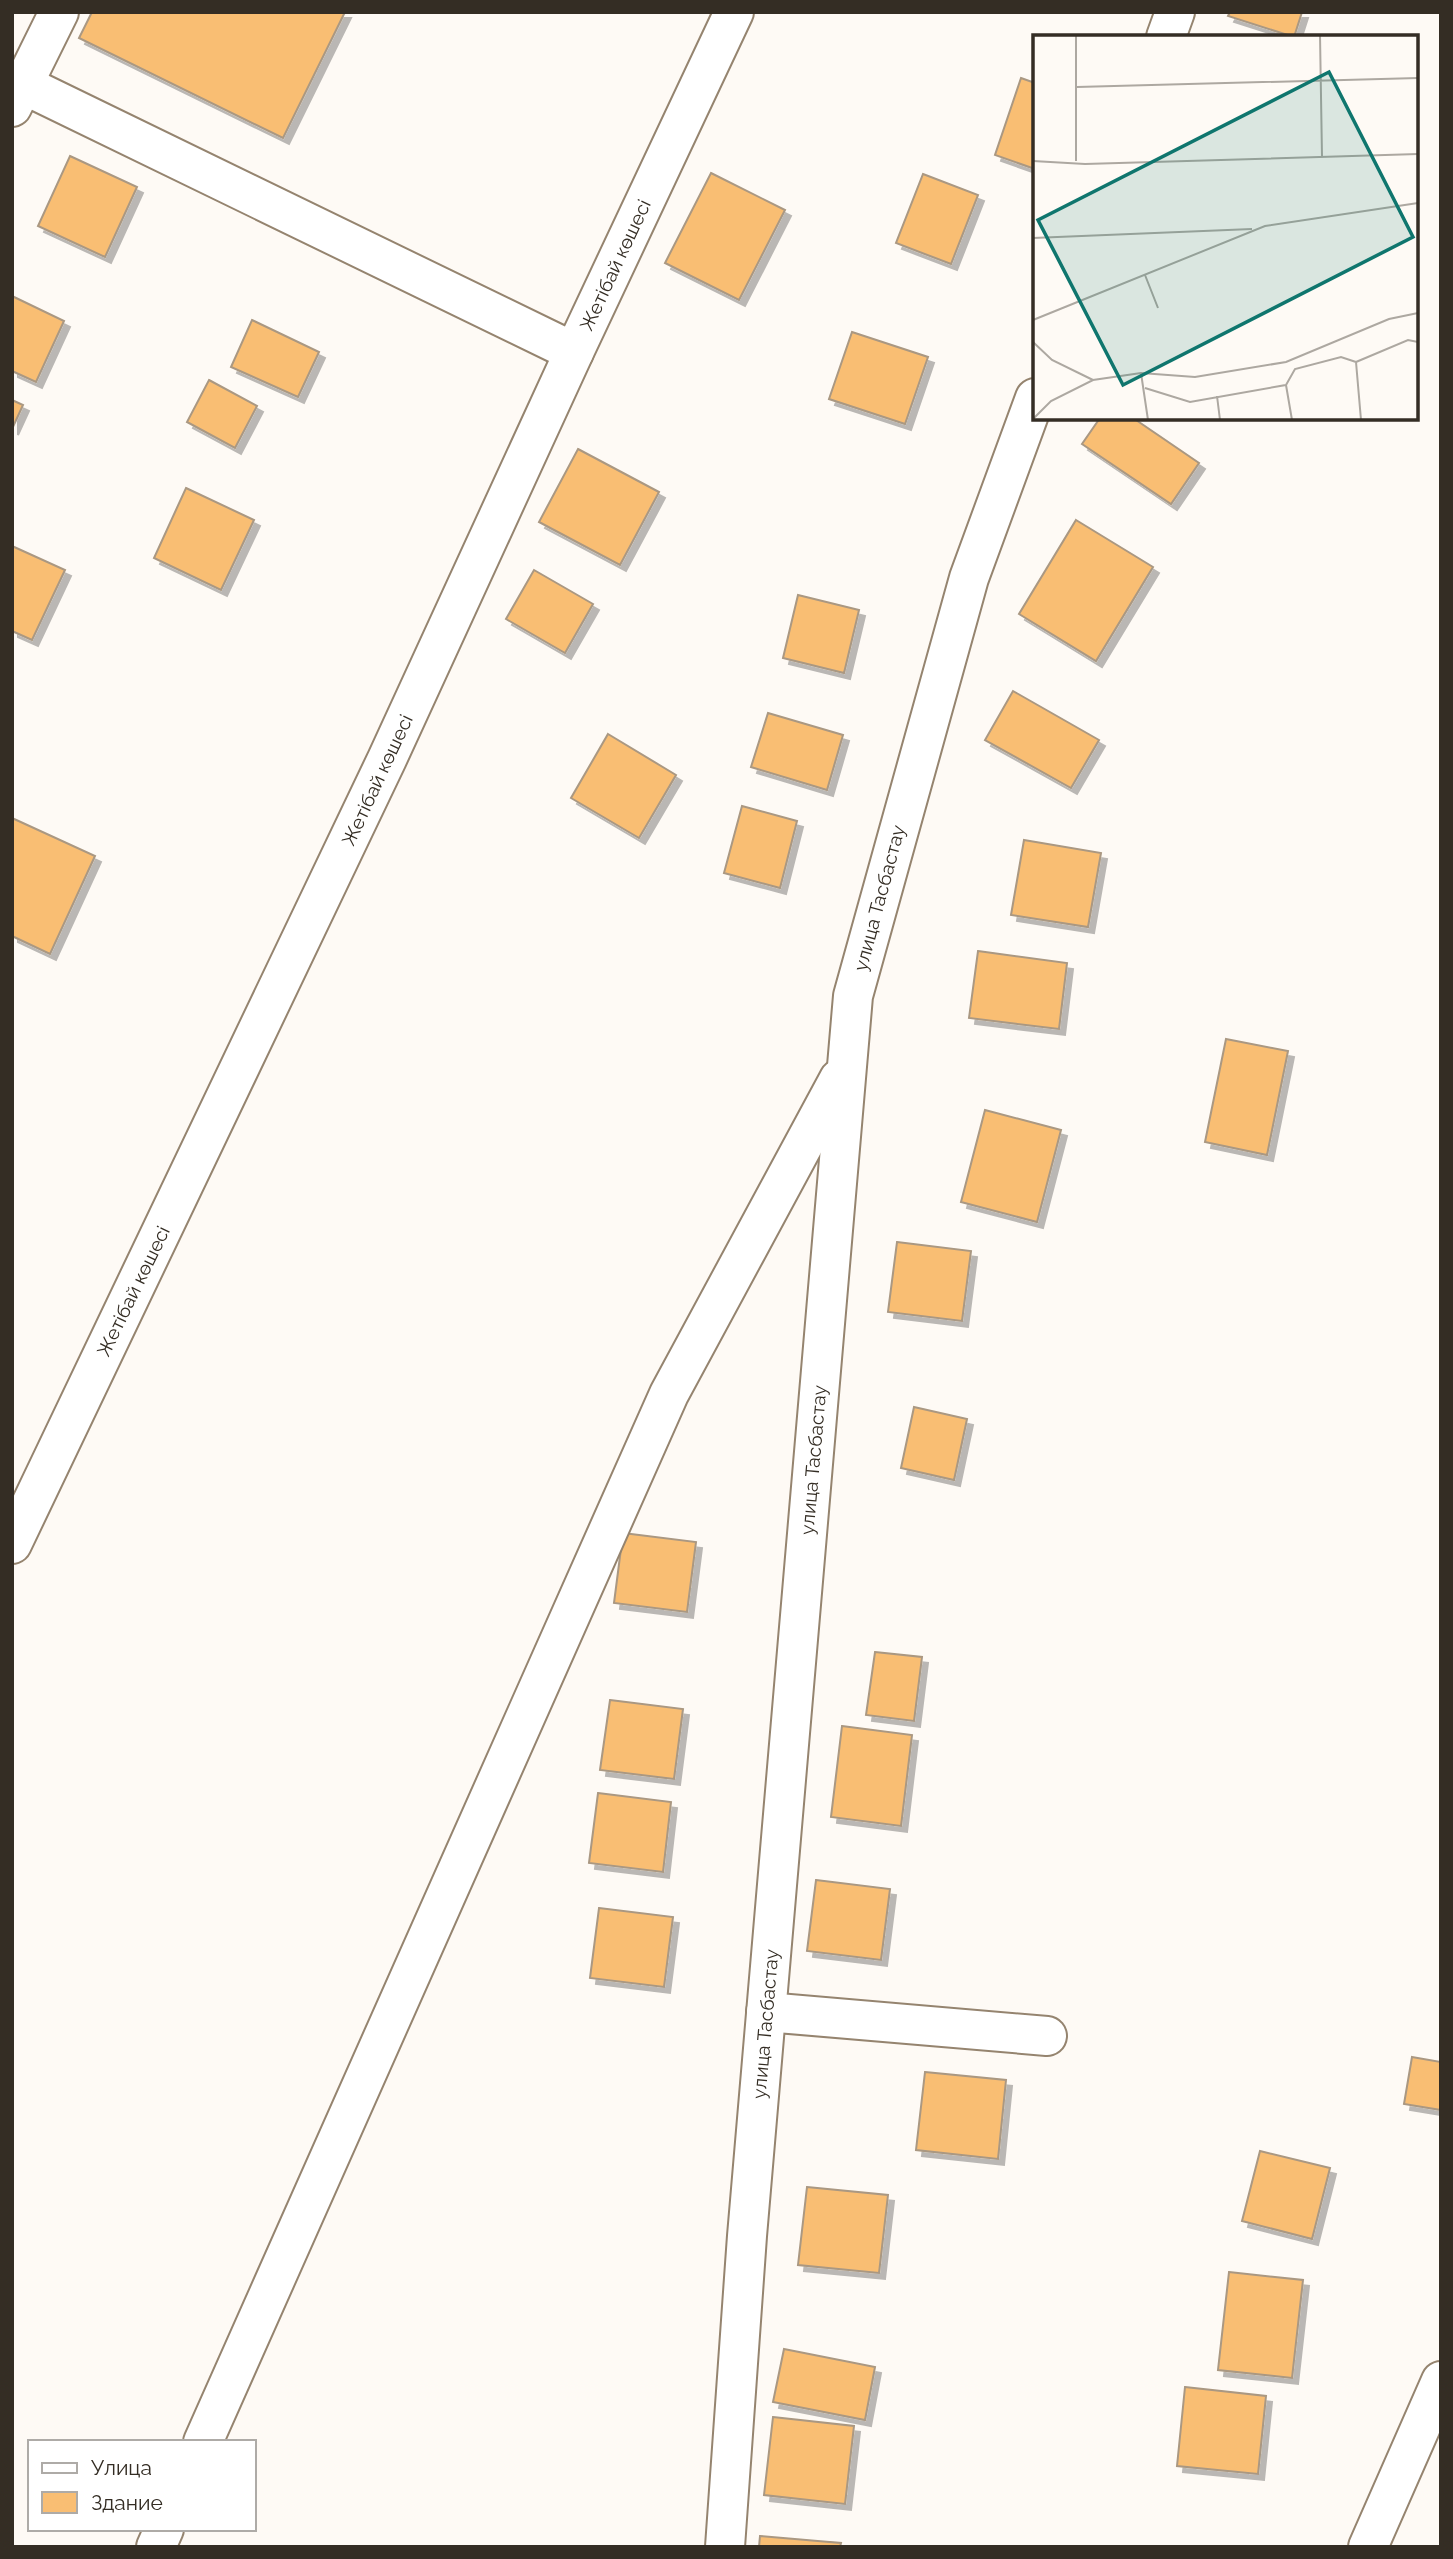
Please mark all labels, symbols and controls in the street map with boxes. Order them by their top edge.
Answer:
inset map [1033,35,1418,420]
street label: Жетібай көшесі [575,196,655,334]
street label: Жетібай көшесі [337,711,417,849]
street label: улица Тасбастау [849,823,909,973]
street label: Жетібай көшесі [92,1222,174,1360]
street label: улица Тасбастау [795,1384,831,1536]
street label: улица Тасбастау [747,1948,783,2100]
legend [28,2440,256,2531]
text: Улица [91,2455,152,2480]
text: Здание [91,2490,163,2515]

